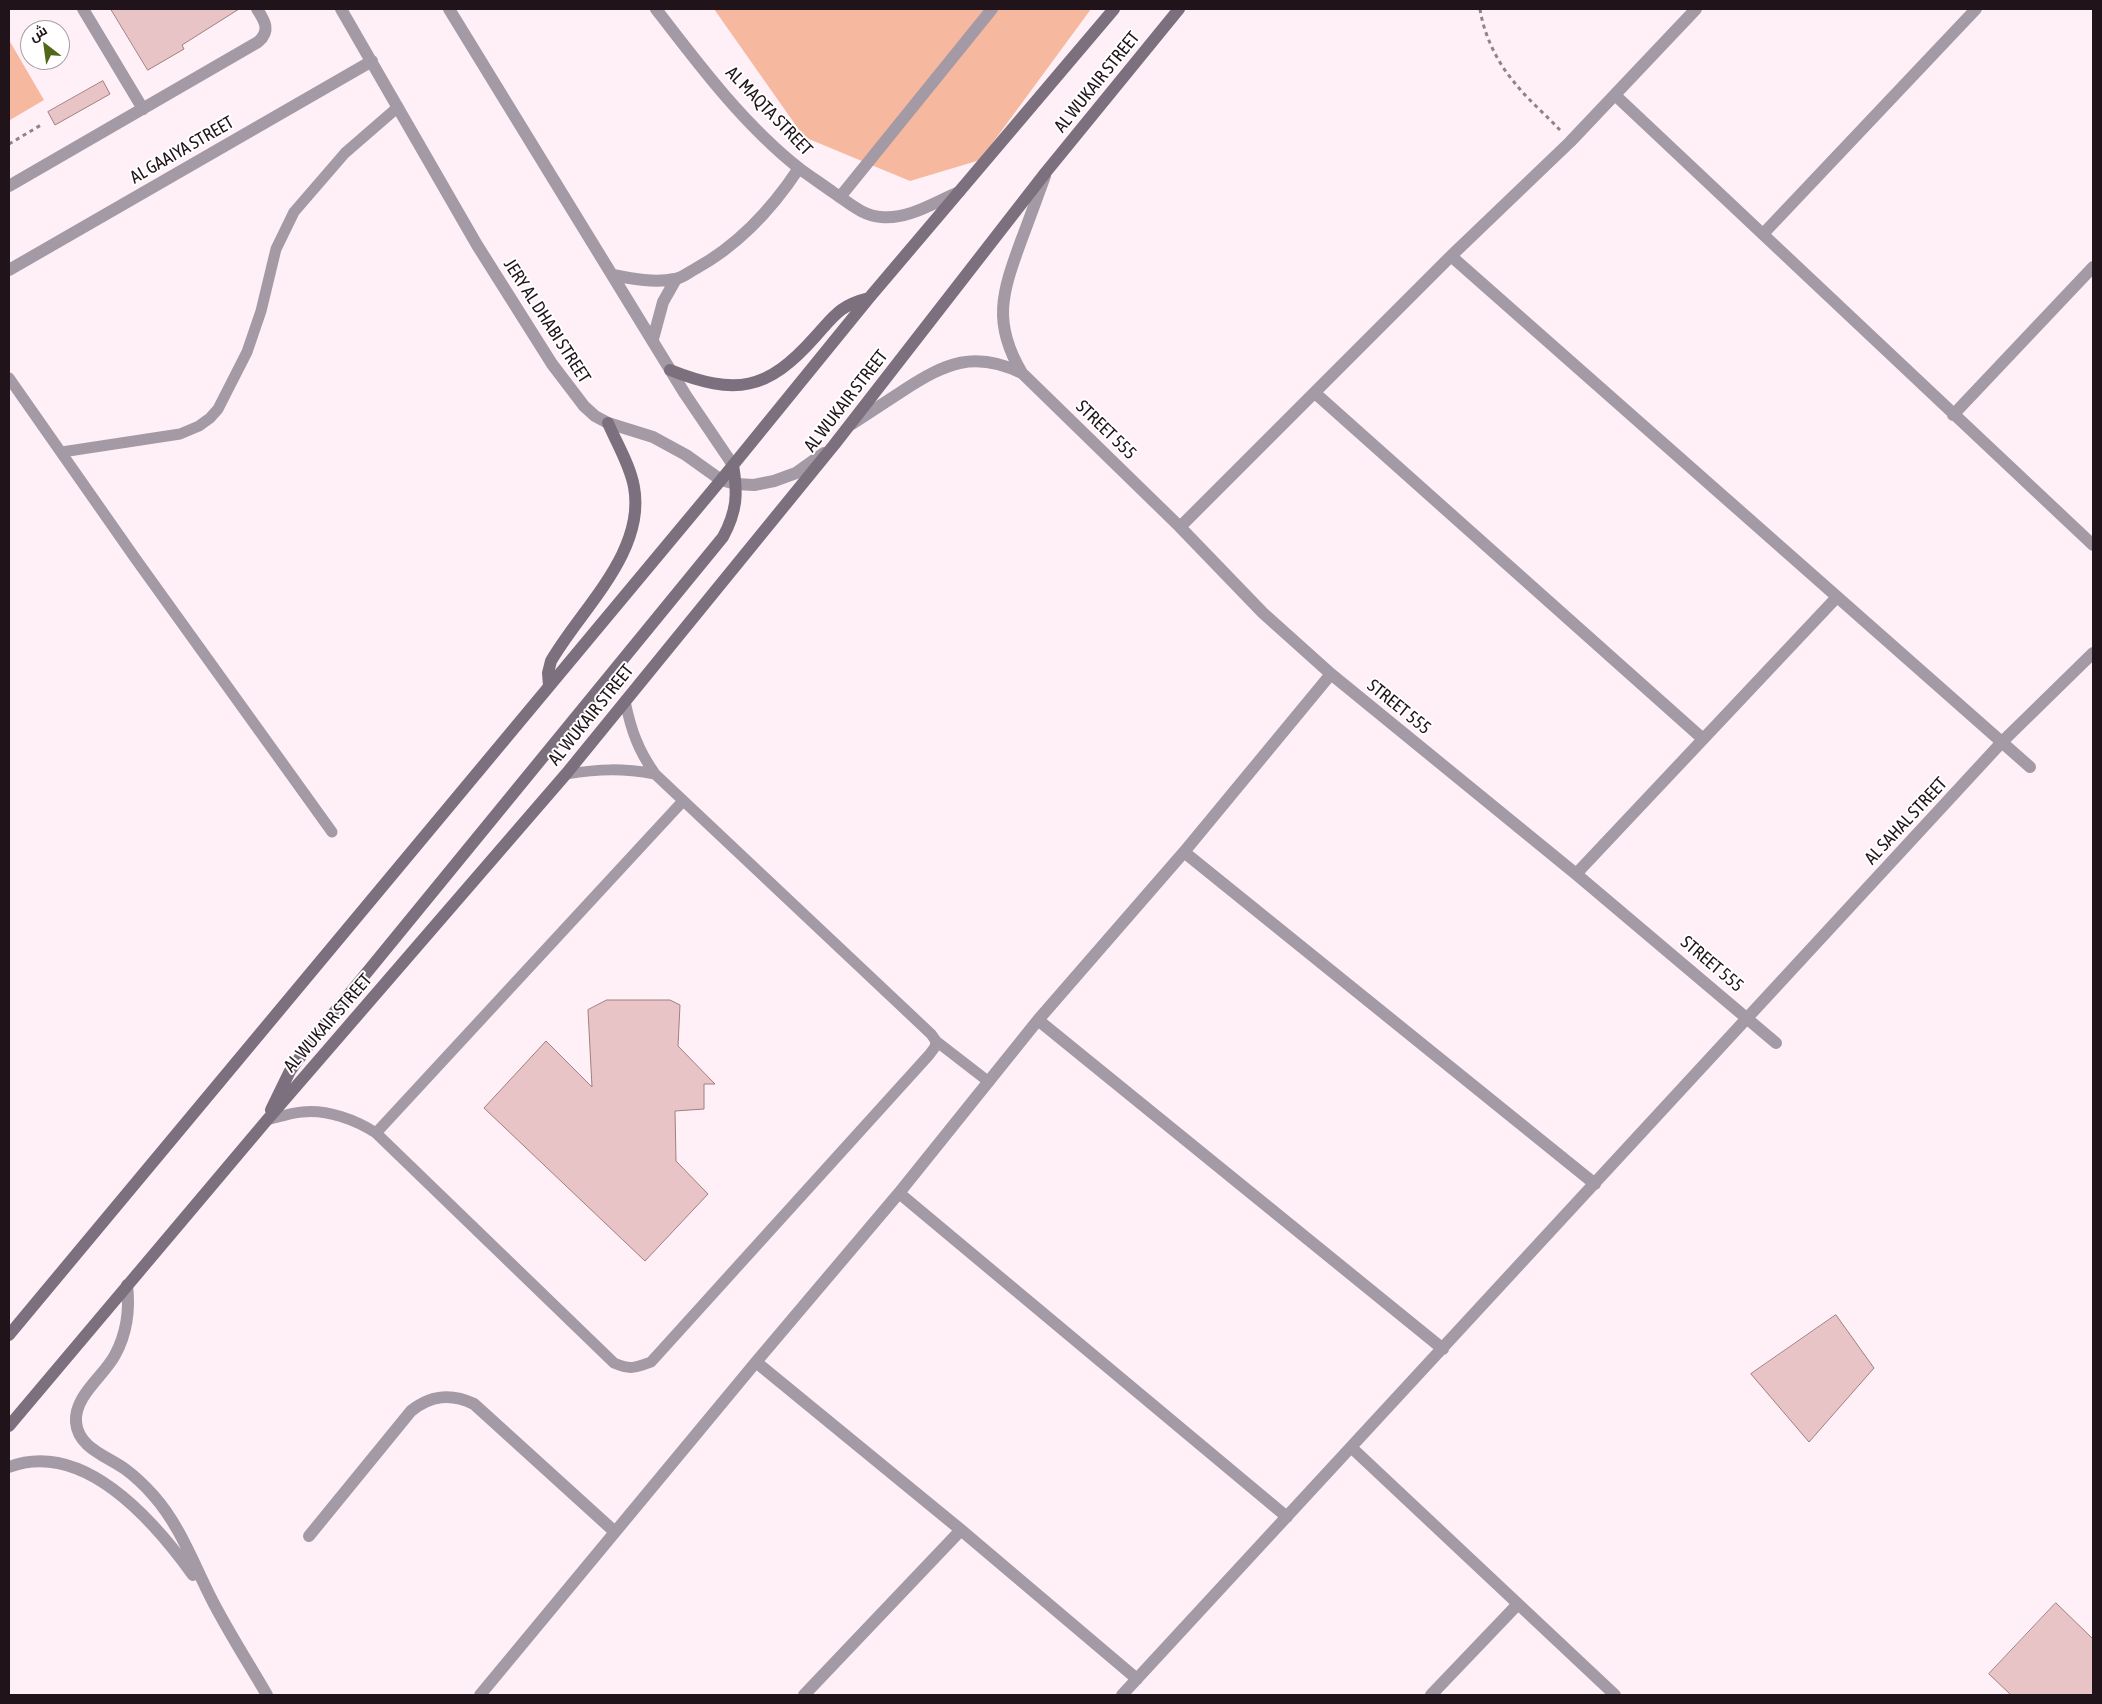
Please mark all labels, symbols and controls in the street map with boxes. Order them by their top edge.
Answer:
north arrow [20,20,70,70]
text: ش [26,21,50,44]
street label: AL WUKAIR STREET [1050,27,1144,137]
street label: AL MAQTA STREET [721,62,817,160]
street label: AL GAAIYA STREET [126,112,238,188]
street label: JERY AL DHABI STREET [499,255,595,387]
street label: AL WUKAIR STREET [800,346,892,456]
street label: STREET 555 [1071,396,1141,464]
street label: AL WUKAIR STREET [544,660,638,770]
street label: STREET 555 [1363,675,1435,739]
street label: AL SAHAL STREET [1860,773,1952,869]
street label: STREET 555 [1676,931,1748,997]
street label: AL WUKAIR STREET [279,969,377,1077]

